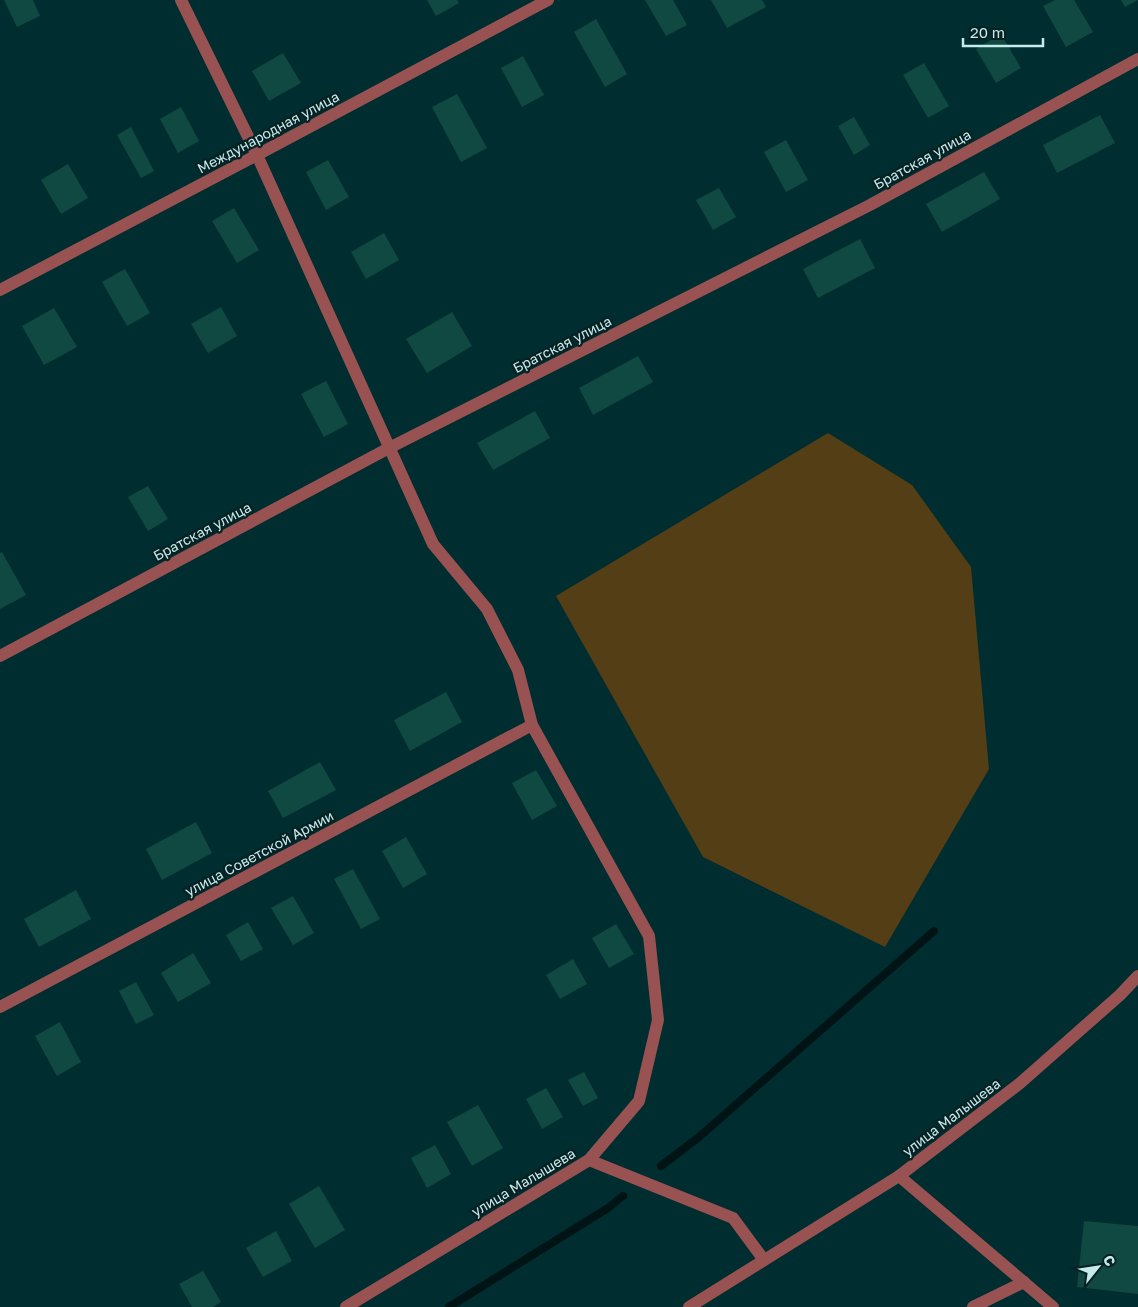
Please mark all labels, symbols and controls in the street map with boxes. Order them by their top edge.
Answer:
scale bar [963,15,1043,47]
text: 20 m [970,23,1005,41]
street label: Международная улица [194,87,342,177]
street label: Братская улица [870,125,974,193]
street label: Братская улица [510,312,614,376]
street label: Братская улица [150,498,254,564]
street label: улица Советской Армии [182,807,336,899]
street label: улица Малышева [899,1075,1003,1159]
street label: улица Малышева [468,1144,578,1220]
north arrow [1073,1242,1123,1292]
text: С [1100,1252,1120,1269]

